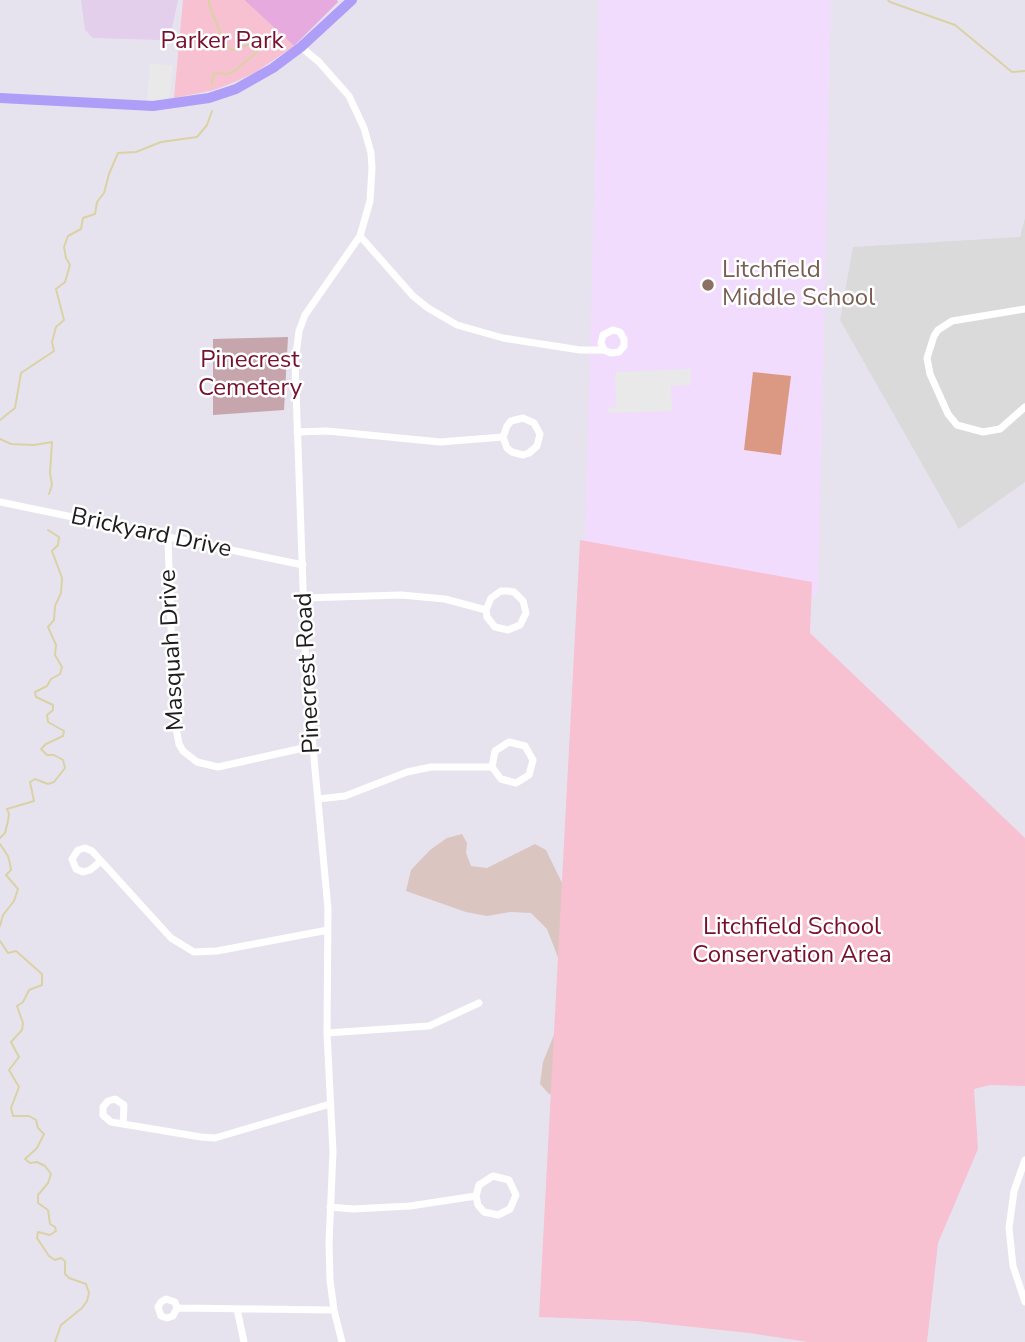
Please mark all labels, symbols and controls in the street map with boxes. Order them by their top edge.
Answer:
park label: Parker Park [160,28,284,56]
place label: Litchfield Middle School [722,257,875,313]
marker: Litchfield Middle School [700,277,716,293]
park label: Pinecrest Cemetery [198,347,302,403]
street label: Brickyard Drive [68,503,234,565]
street label: Masquah Drive [154,569,192,731]
street label: Pinecrest Road [290,592,328,754]
park label: Litchfield School Conservation Area [692,914,892,970]

